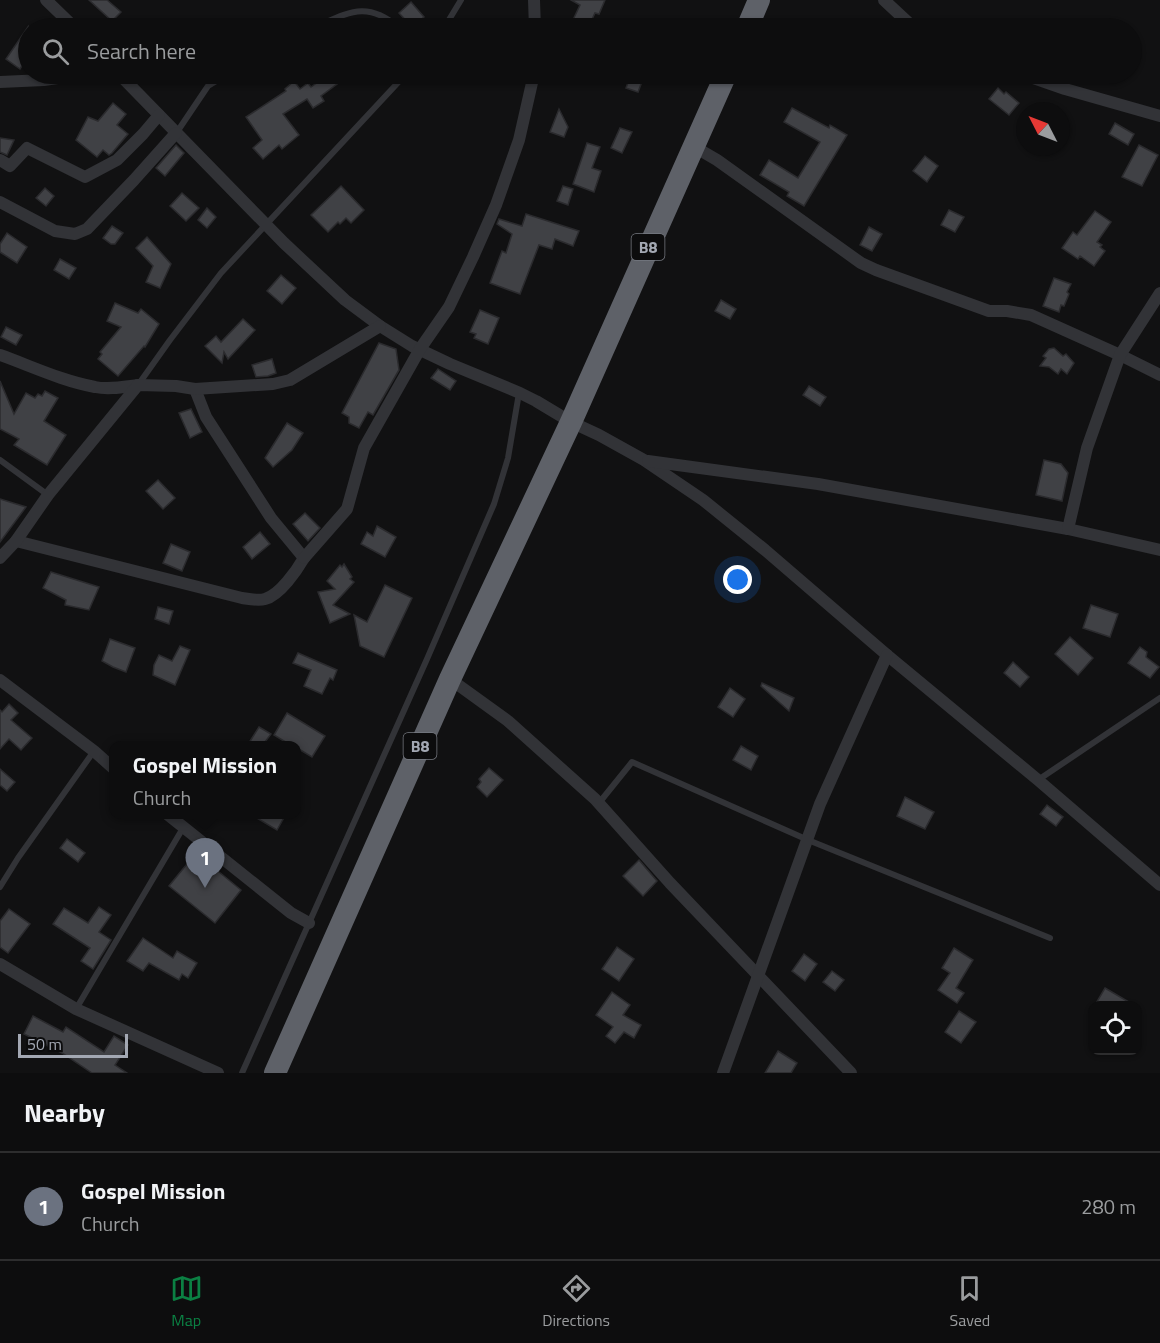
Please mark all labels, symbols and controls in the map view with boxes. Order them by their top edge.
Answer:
search box [18,18,1142,84]
text: Search here [87,34,196,68]
icon: search [39,35,72,68]
north arrow [1016,102,1070,156]
road number: B8 [632,234,664,260]
your location [723,565,752,594]
road number: B8 [404,733,436,759]
popup [109,741,301,819]
text: Gospel Mission [133,748,277,782]
text: Church [133,782,191,813]
pin: 1 [186,838,224,888]
map controls [1088,1001,1142,1055]
button: locate [1088,1001,1142,1055]
scale bar [18,1031,128,1058]
text: 50 m [27,1032,62,1056]
text: Nearby [24,1093,105,1132]
text: Gospel Mission [81,1174,225,1208]
text: 1 [38,1191,49,1222]
text: 280 m [1081,1191,1136,1222]
text: Church [81,1208,139,1239]
tab: Map [170,1272,203,1332]
tab: Directions [542,1272,610,1332]
tab: Saved [950,1272,990,1332]

